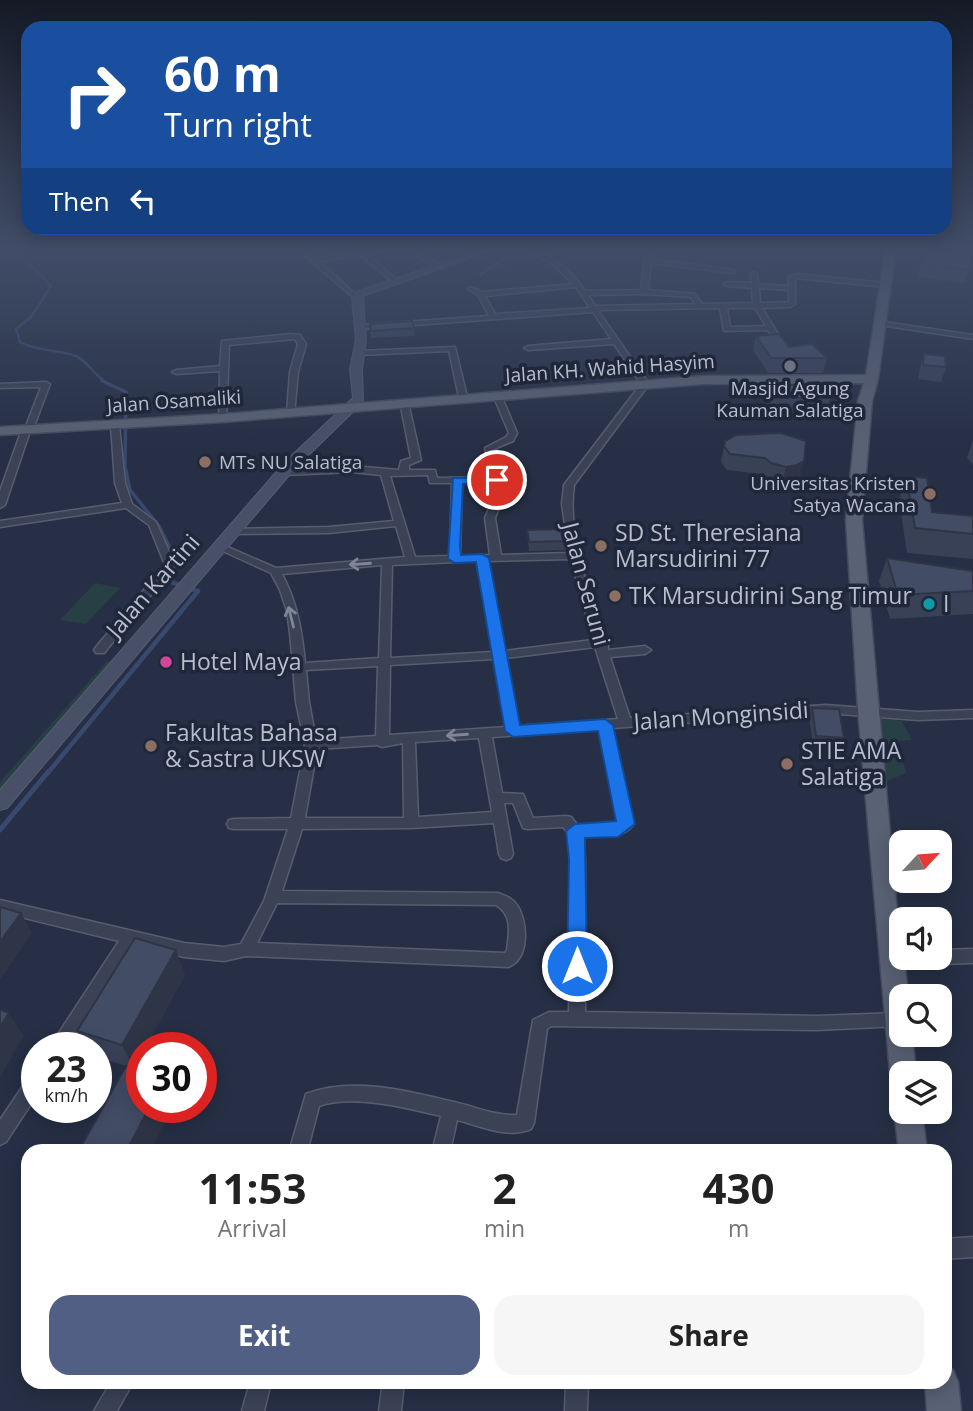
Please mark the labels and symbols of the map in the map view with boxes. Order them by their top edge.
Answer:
street label: Jalan KH. Wahid Hasyim [502,348,716,388]
marker: Masjid Agung Kauman Salatiga [782,358,798,374]
place label: Masjid Agung Kauman Salatiga [716,375,864,423]
street label: Jalan Osamaliki [104,383,242,419]
place label: MTs NU Salatiga [219,449,362,475]
pin [467,450,527,510]
marker: MTs NU Salatiga [197,454,213,470]
place label: Universitas Kristen Satya Wacana [750,470,916,518]
marker: Universitas Kristen Satya Wacana [922,486,938,502]
place label: SD St. Theresiana Marsudirini 77 [615,516,802,574]
street label: Jalan Seruni [555,517,619,649]
street label: Jalan Kartini [97,527,206,646]
marker: SD St. Theresiana Marsudirini 77 [593,538,609,554]
one-way arrow [350,558,372,571]
place label: TK Marsudirini Sang Timur [629,579,912,611]
place label: I [943,587,949,619]
marker: TK Marsudirini Sang Timur [607,588,623,604]
marker: I [921,596,937,612]
one-way arrow [284,606,297,628]
place label: Hotel Maya [180,645,301,677]
marker: Hotel Maya [158,654,174,670]
street label: Jalan Monginsidi [630,693,809,737]
place label: Fakultas Bahasa & Sastra UKSW [165,716,338,774]
one-way arrow [447,729,469,742]
place label: STIE AMA Salatiga [801,734,902,792]
marker: Fakultas Bahasa & Sastra UKSW [143,738,159,754]
marker: STIE AMA Salatiga [779,756,795,772]
north arrow [889,830,952,892]
position arrow [540,929,614,1003]
speed limit sign: 30 [126,1032,217,1123]

